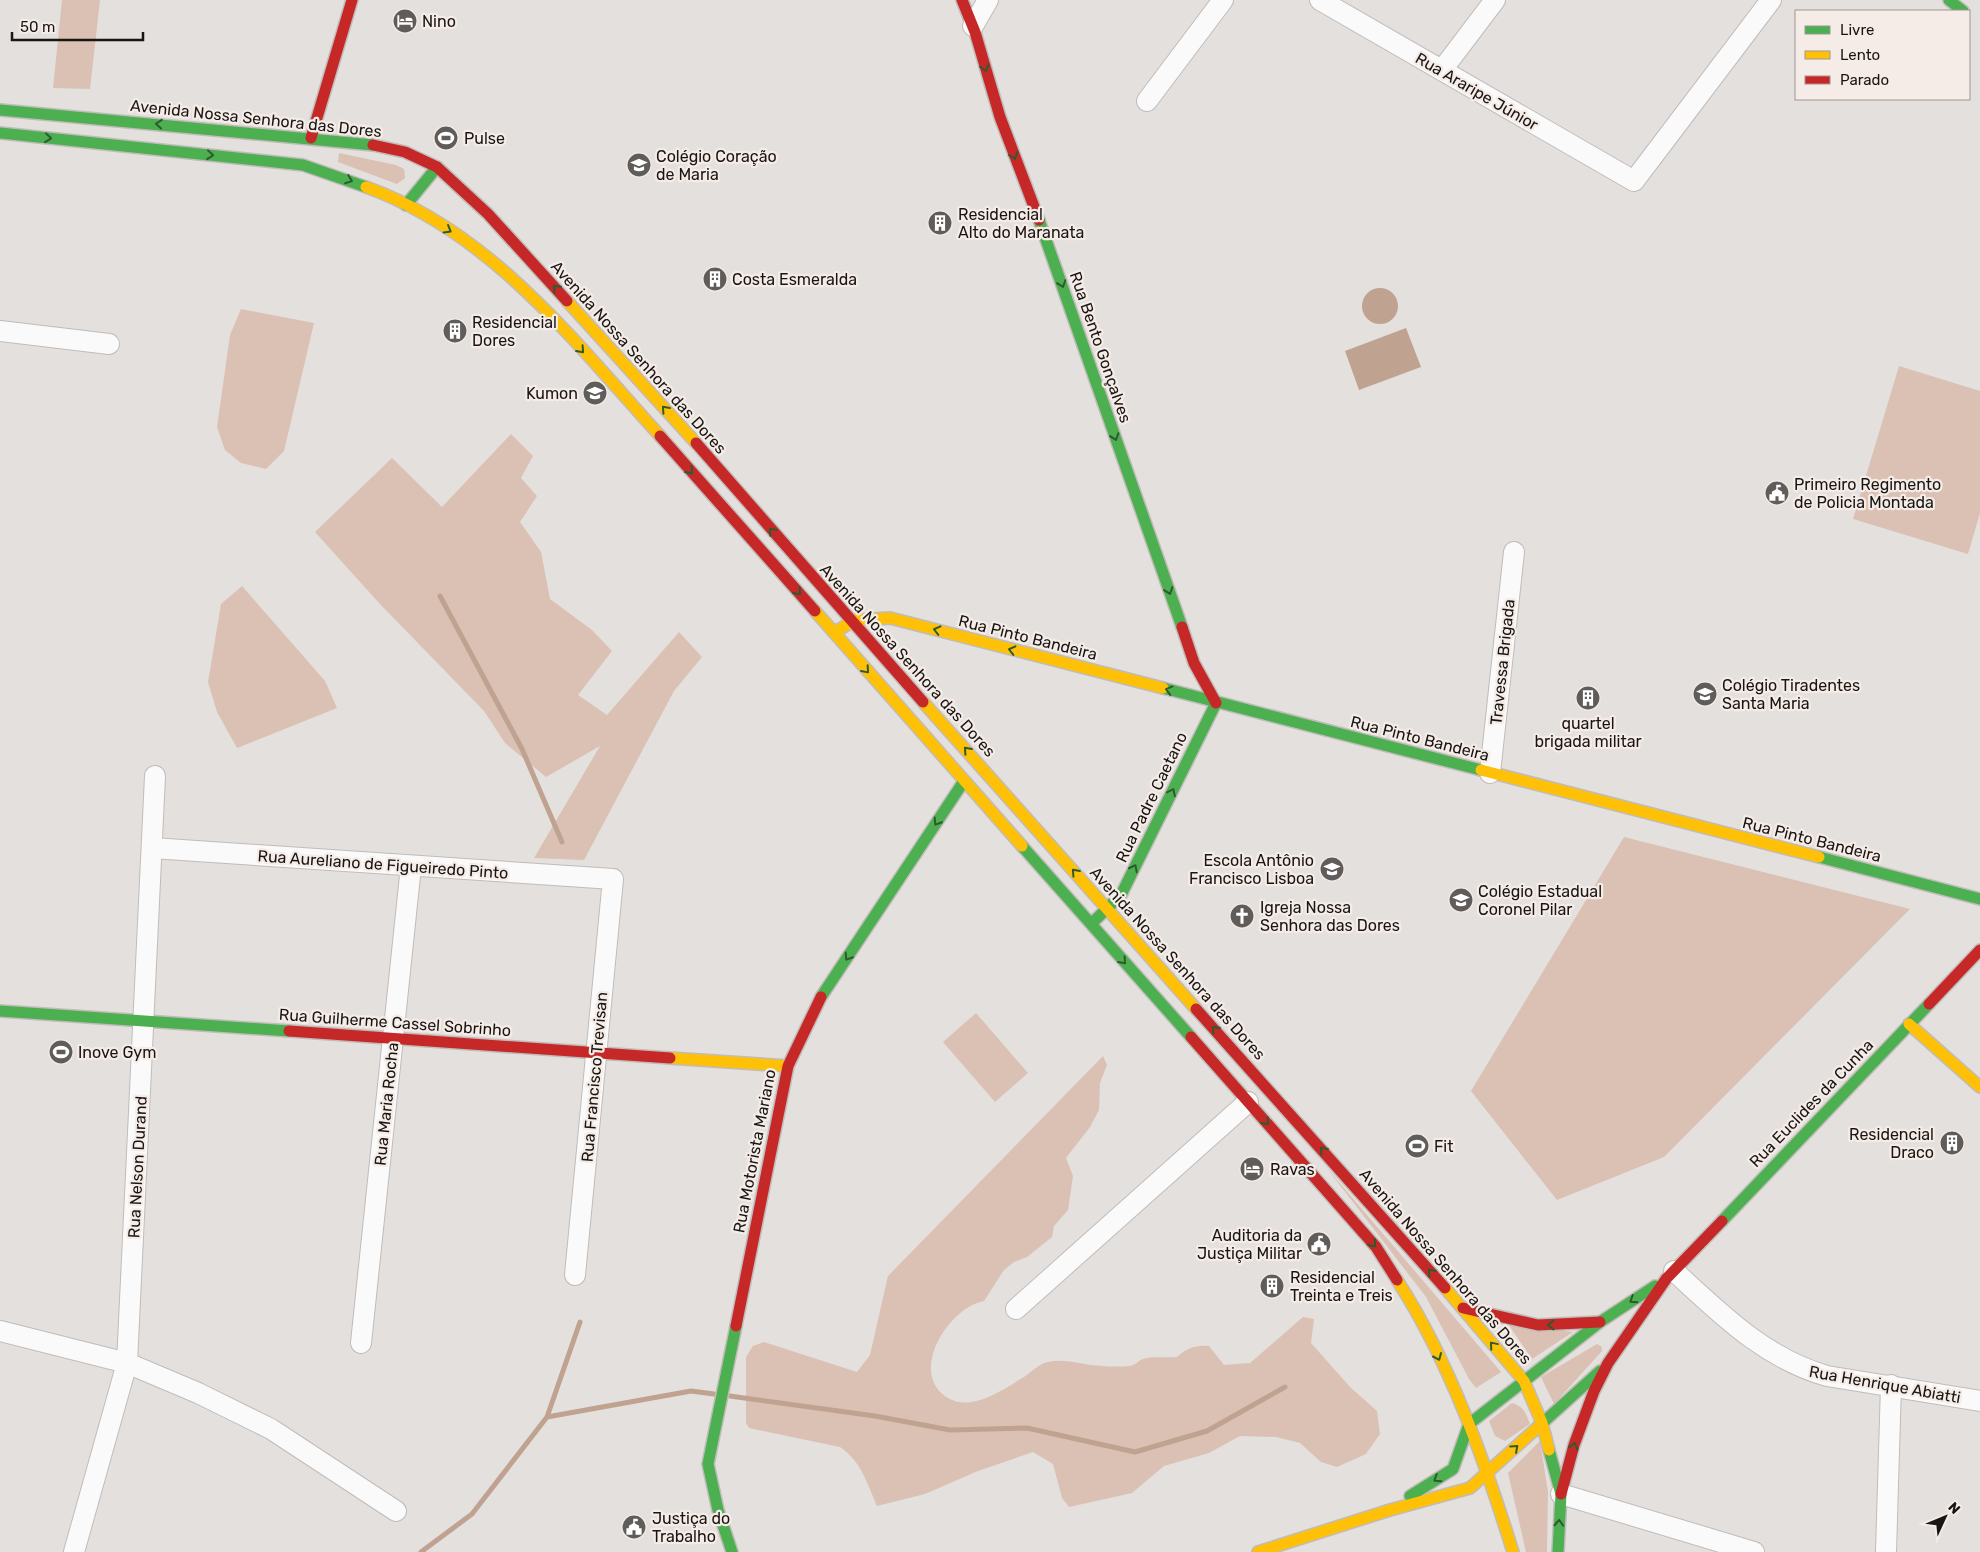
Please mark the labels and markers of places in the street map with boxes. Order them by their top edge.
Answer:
hotel icon: Nino [392,8,418,34]
place label: Nino [422,12,456,31]
sports icon: Pulse [433,125,459,151]
place label: Pulse [464,129,505,148]
place label: Colégio Coração de Maria [656,147,777,184]
school or university icon: Colégio Coração de Maria [626,152,652,178]
place label: Residencial Alto do Maranata [958,205,1084,242]
building icon: Residencial Alto do Maranata [927,210,953,236]
building icon: Costa Esmeralda [702,266,728,292]
place label: Costa Esmeralda [732,270,857,289]
place label: Residencial Dores [472,313,557,350]
building icon: Residencial Dores [442,318,468,344]
school or university icon: Kumon [582,380,608,406]
place label: Kumon [526,384,578,403]
place label: Primeiro Regimento de Policia Montada [1794,475,1941,512]
public building icon: Primeiro Regimento de Policia Montada [1764,480,1790,506]
place label: Colégio Tiradentes Santa Maria [1722,676,1860,713]
school or university icon: Colégio Tiradentes Santa Maria [1692,681,1718,707]
building icon: quartel brigada militar [1575,685,1601,711]
place label: quartel brigada militar [1534,714,1642,751]
place label: Escola Antônio Francisco Lisboa [1189,851,1314,888]
school or university icon: Escola Antônio Francisco Lisboa [1319,856,1345,882]
place label: Colégio Estadual Coronel Pilar [1478,882,1602,919]
school or university icon: Colégio Estadual Coronel Pilar [1448,887,1474,913]
place label: Igreja Nossa Senhora das Dores [1260,898,1400,935]
church icon: Igreja Nossa Senhora das Dores [1229,903,1255,929]
sports icon: Inove Gym [48,1039,74,1065]
place label: Inove Gym [78,1043,156,1062]
place label: Residencial Draco [1849,1125,1934,1162]
building icon: Residencial Draco [1939,1130,1965,1156]
sports icon: Fit [1404,1133,1430,1159]
place label: Fit [1434,1137,1453,1156]
hotel icon: Ravas [1239,1156,1265,1182]
place label: Ravas [1270,1160,1315,1179]
place label: Auditoria da Justiça Militar [1197,1226,1302,1263]
public building icon: Auditoria da Justiça Militar [1306,1231,1332,1257]
place label: Residencial Treinta e Treis [1290,1268,1393,1305]
building icon: Residencial Treinta e Treis [1259,1273,1285,1299]
place label: Justiça do Trabalho [652,1509,730,1546]
public building icon: Justiça do Trabalho [621,1514,647,1540]

